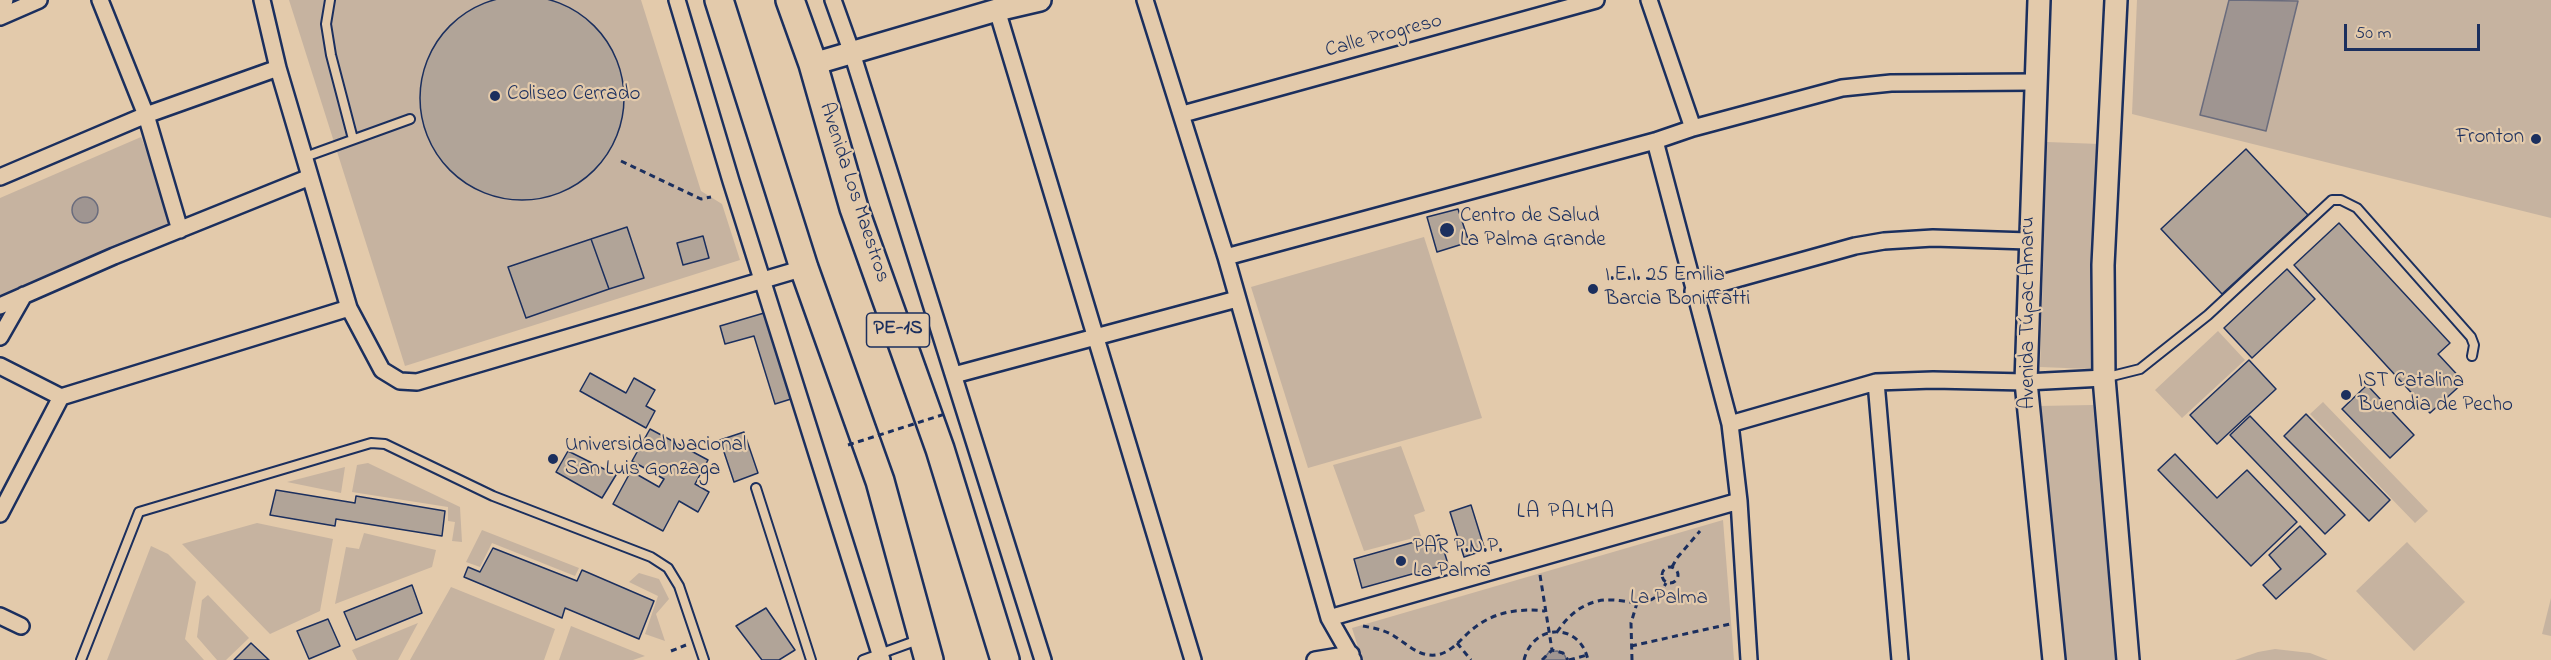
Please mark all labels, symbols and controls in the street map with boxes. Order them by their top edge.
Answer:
street label: Calle Progreso [1323,9,1445,65]
scale bar [2347,12,2484,50]
text: 50 m [2355,21,2392,47]
place label: Coliseo Cerrado [507,83,640,109]
marker: Coliseo Cerrado [488,89,502,103]
street label: Avenida Los Maestros [812,100,894,286]
place label: Fronton [2456,126,2524,152]
marker: Fronton [2529,132,2543,146]
place label: Centro de Salud La Palma Grande [1460,205,1606,255]
street label: Avenida Túpac Amaru [2017,217,2043,409]
marker: Centro de Salud La Palma Grande [1438,221,1456,239]
place label: I.E.I. 25 Emilia Barcia Boniffatti [1605,264,1750,314]
marker: I.E.I. 25 Emilia Barcia Boniffatti [1586,282,1600,296]
road number: PE-1S [866,313,930,347]
place label: IST Catalina Buendia de Pecho [2358,370,2513,420]
marker: IST Catalina Buendia de Pecho [2339,388,2353,402]
place label: Universidad Nacional San Luis Gonzaga [565,434,746,484]
marker: Universidad Nacional San Luis Gonzaga [546,452,560,466]
district label: LA PALMA [1516,500,1616,526]
place label: PAR P.N.P. La Palma [1413,536,1503,586]
marker: PAR P.N.P. La Palma [1394,554,1408,568]
park label: La Palma [1630,587,1708,613]

